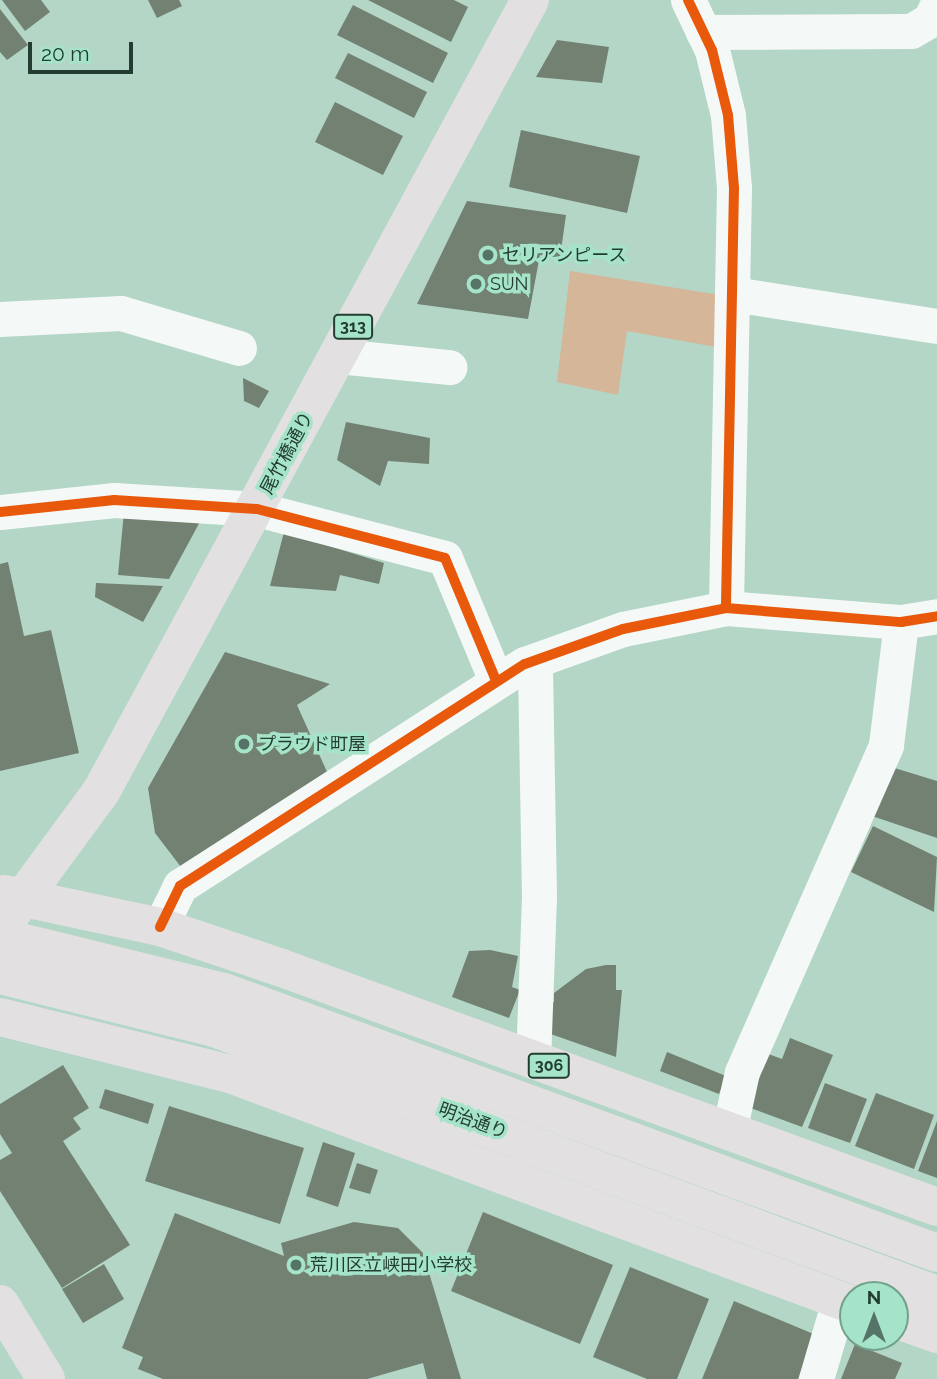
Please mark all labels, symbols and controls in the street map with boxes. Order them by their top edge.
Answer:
scale bar [32,28,136,72]
text: 20 m [41,41,89,66]
place label: セリアンピース [502,244,628,266]
marker: セリアンピース [480,247,496,263]
place label: SUN [490,273,528,295]
marker: SUN [468,276,484,292]
road number: 313 [332,314,374,340]
street label: 尾竹橋通り [256,408,318,498]
place label: プラウド町屋 [258,733,366,755]
marker: プラウド町屋 [236,736,252,752]
road number: 306 [526,1054,572,1078]
street label: 明治通り [435,1099,511,1143]
place label: 荒川区立峡田小学校 [310,1254,472,1276]
marker: 荒川区立峡田小学校 [288,1257,304,1273]
north arrow [839,1281,909,1351]
text: N [867,1286,881,1308]

